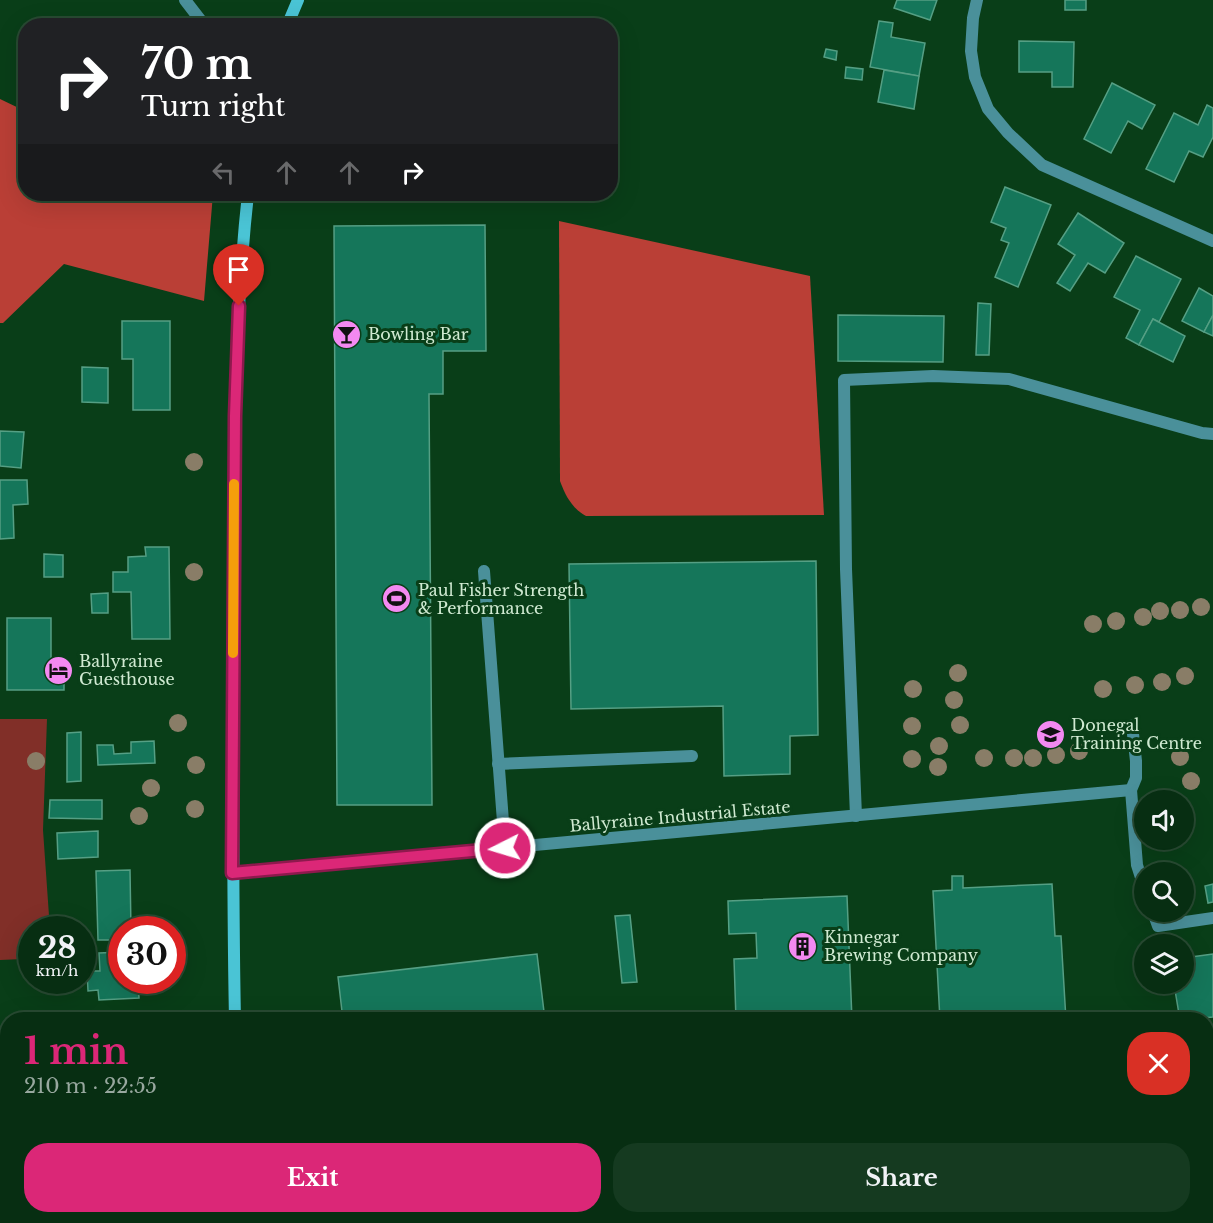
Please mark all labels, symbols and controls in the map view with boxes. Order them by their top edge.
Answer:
text: 70 m [141,38,252,90]
icon: right [42,42,120,120]
text: Turn right [141,90,285,123]
icon: left [207,156,240,189]
icon: ahead [270,156,303,189]
icon: ahead [333,156,366,189]
icon: right [396,156,429,189]
pin [213,244,264,306]
icon: arrive [222,253,255,286]
bar icon: Bowling Bar [331,318,363,350]
place label: Bowling Bar [368,324,469,344]
place label: Paul Fisher Strength & Performance [418,580,584,618]
sports icon: Paul Fisher Strength & Performance [381,583,413,615]
place label: Ballyraine Guesthouse [79,651,175,689]
hotel icon: Ballyraine Guesthouse [42,654,74,686]
place label: Donegal Training Centre [1071,715,1202,753]
school or university icon: Donegal Training Centre [1034,718,1066,750]
map controls [1134,790,1194,994]
button: sound [1134,790,1194,850]
street label: Ballyraine Industrial Estate [569,796,791,836]
position arrow [473,816,537,880]
button: search [1134,862,1194,922]
speed limit sign: 30 [108,916,186,994]
place label: Kinnegar Brewing Company [824,927,979,965]
text: 28 [38,929,76,966]
building icon: Kinnegar Brewing Company [787,930,819,962]
button: layers [1134,934,1194,994]
text: km/h [36,961,78,980]
text: 1 min [24,1029,128,1074]
button: close [1127,1032,1190,1095]
text: 210 m · 22:55 [24,1074,157,1098]
button: Exit [24,1143,601,1212]
button: Share [613,1143,1190,1212]

